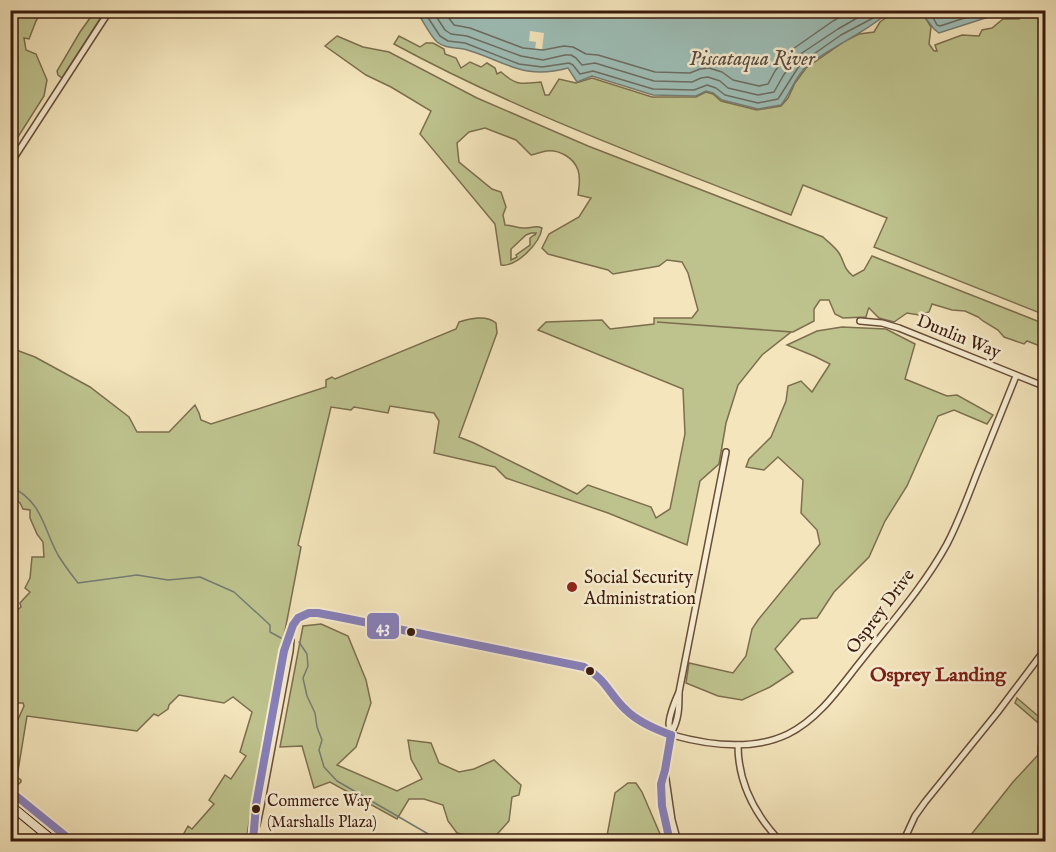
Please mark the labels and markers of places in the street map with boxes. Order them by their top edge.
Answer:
place label: Social Security Administration [583,567,696,611]
marker: Social Security Administration [565,580,579,594]
unlabelled marker [405,626,417,638]
unlabelled marker [584,665,596,677]
place label: Commerce Way (Marshalls Plaza) [267,792,377,833]
marker: Commerce Way (Marshalls Plaza) [250,803,262,815]

